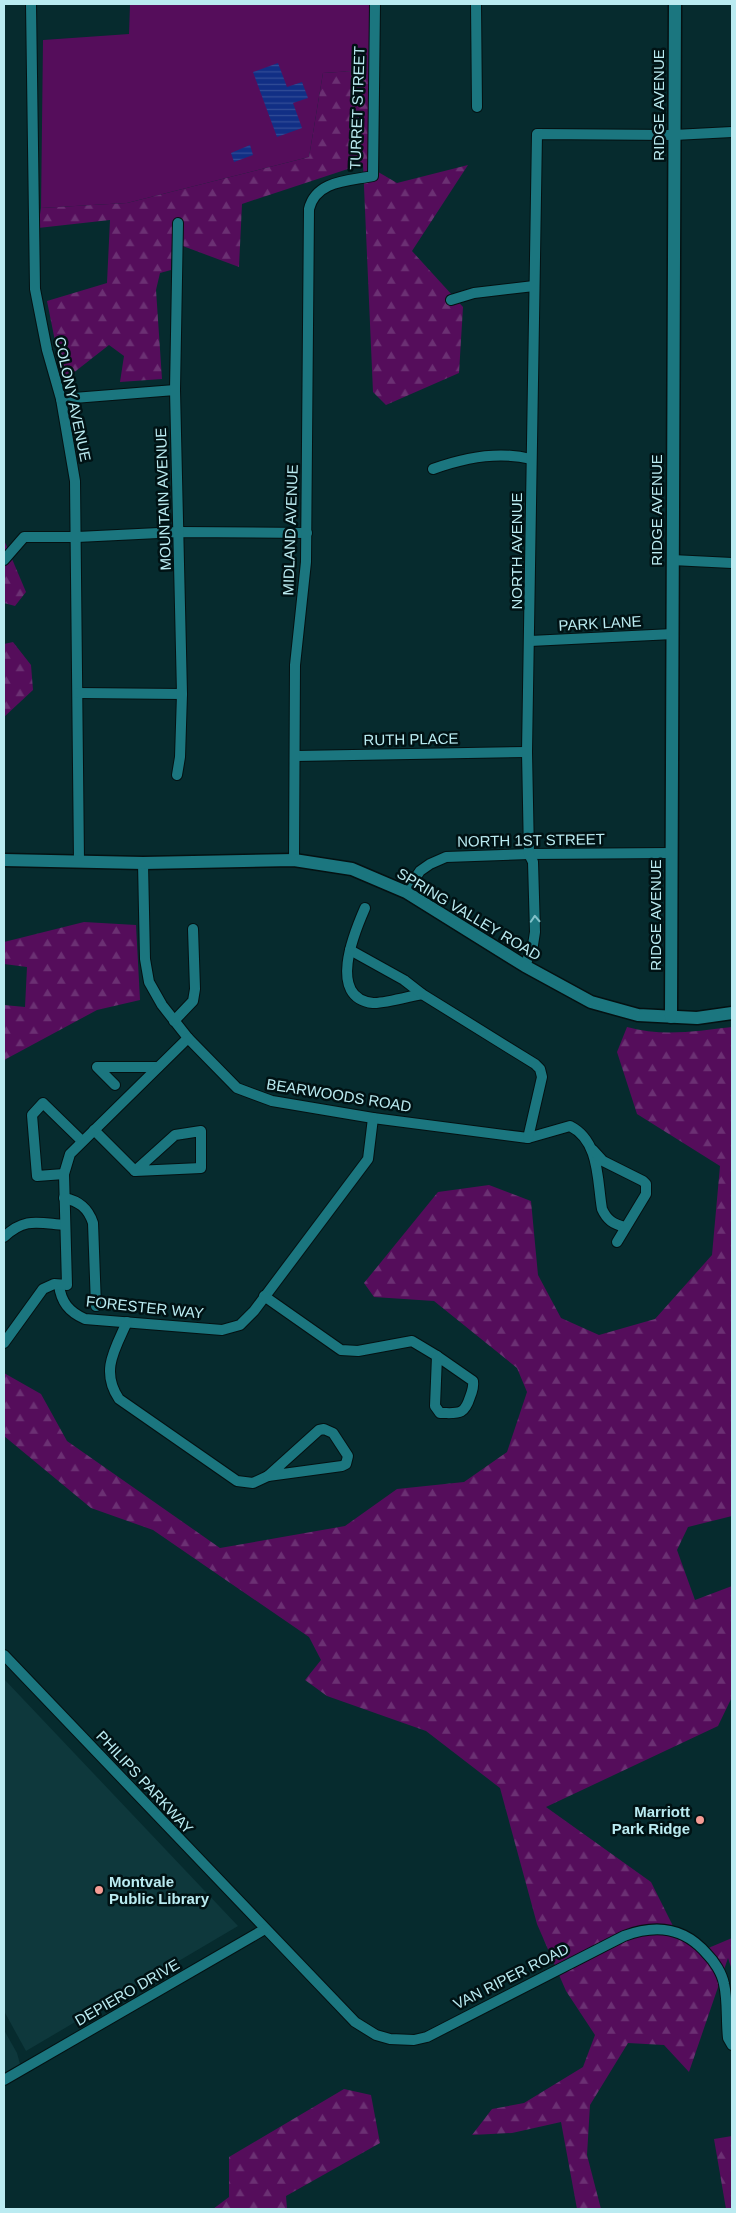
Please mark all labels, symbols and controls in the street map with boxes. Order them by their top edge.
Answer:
street label: TURRET STREET [346,46,368,170]
street label: RIDGE AVENUE [650,49,667,161]
street label: COLONY AVENUE [51,335,95,463]
street label: MOUNTAIN AVENUE [152,427,174,571]
street label: RIDGE AVENUE [648,454,665,566]
street label: MIDLAND AVENUE [279,464,301,596]
street label: NORTH AVENUE [508,493,525,609]
street label: PARK LANE [558,612,642,634]
street label: RUTH PLACE [363,730,459,748]
street label: NORTH 1ST STREET [457,830,605,850]
street label: RIDGE AVENUE [647,859,664,971]
street label: SPRING VALLEY ROAD [394,864,544,964]
one-way arrow [529,915,540,923]
street label: BEARWOODS ROAD [265,1075,413,1115]
street label: FORESTER WAY [85,1292,205,1322]
street label: PHILIPS PARKWAY [93,1727,197,1837]
place label: Marriott Park Ridge [612,1803,690,1837]
marker: Marriott Park Ridge [694,1814,706,1826]
place label: Montvale Public Library [109,1873,210,1907]
marker: Montvale Public Library [93,1884,105,1896]
street label: VAN RIPER ROAD [450,1939,572,2012]
street label: DEPIERO DRIVE [72,1955,182,2029]

